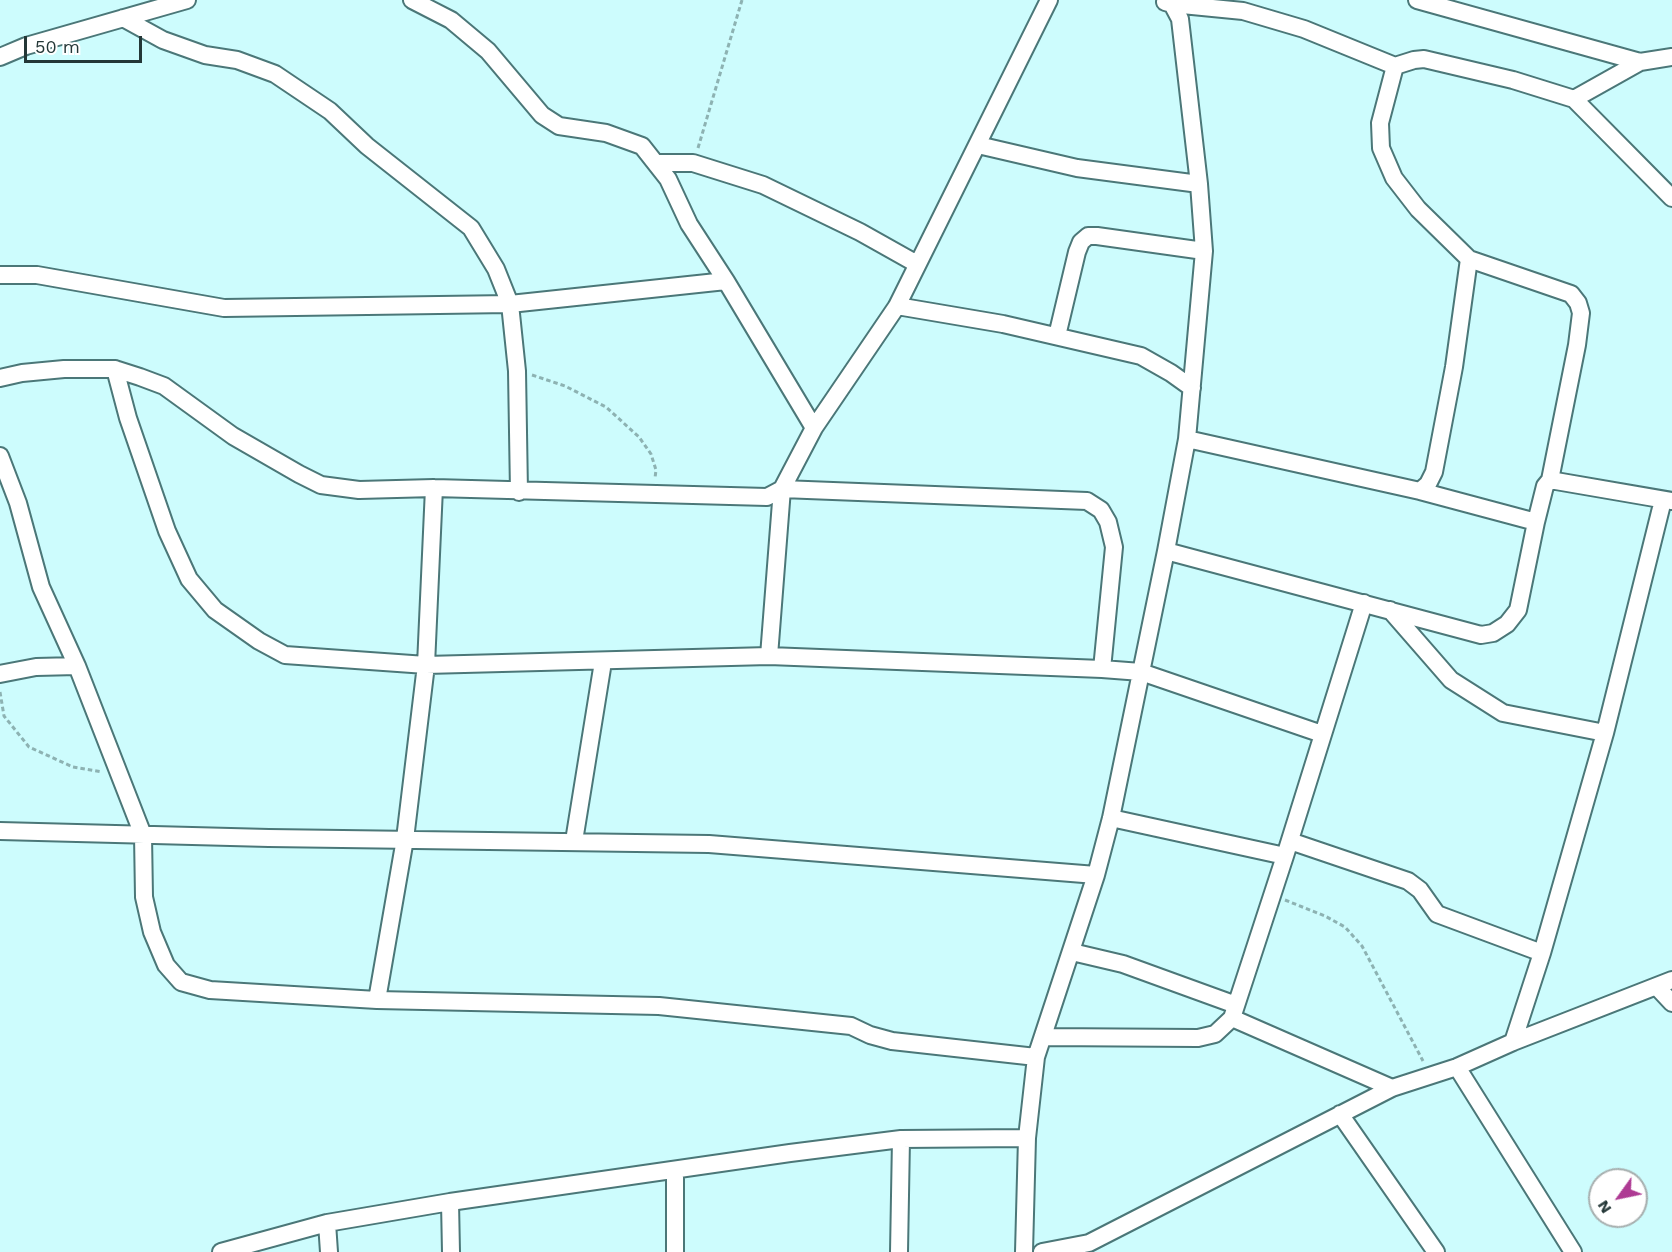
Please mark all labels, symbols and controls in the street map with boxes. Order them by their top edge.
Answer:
scale bar [27,24,146,62]
text: 50 m [35,36,80,57]
north arrow [1588,1168,1648,1228]
text: N [1593,1197,1615,1217]

